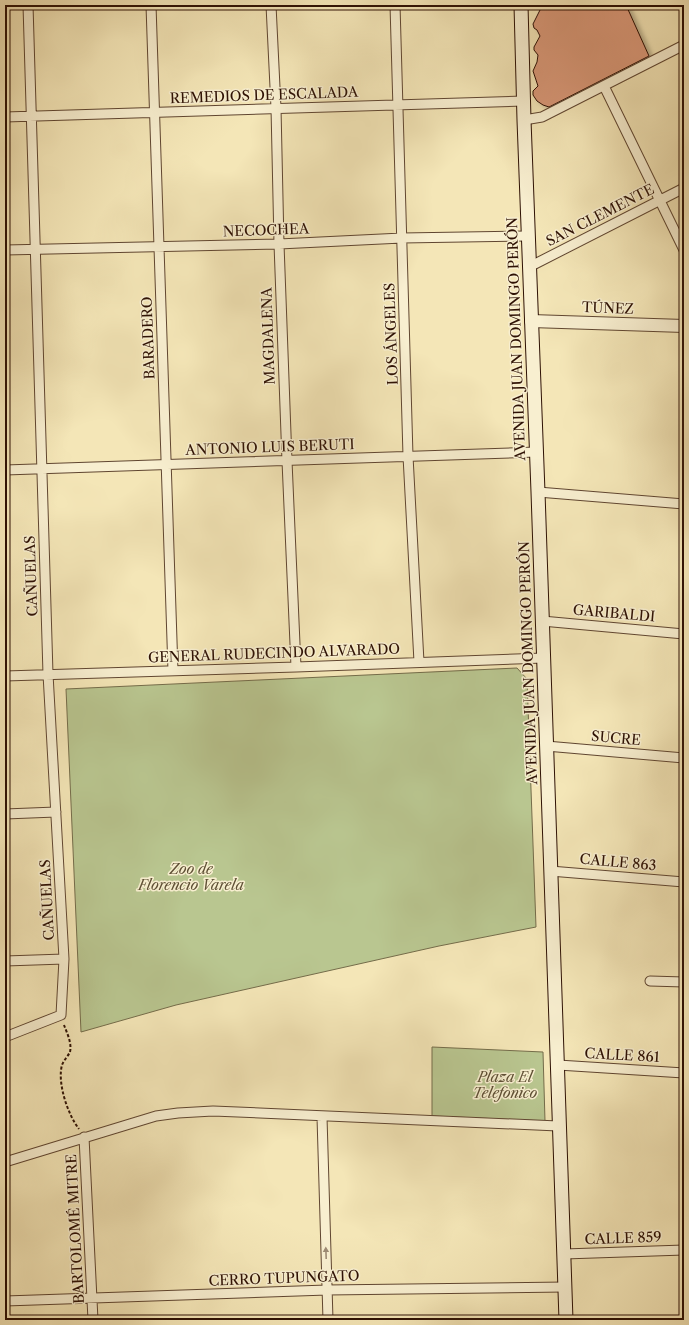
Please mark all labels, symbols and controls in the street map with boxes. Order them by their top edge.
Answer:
street label: REMEDIOS DE ESCALADA [170,83,359,107]
street label: SAN CLEMENTE [543,180,657,250]
street label: AVENIDA JUAN DOMINGO PERÓN [502,216,529,462]
street label: NECOCHEA [222,219,310,241]
street label: LOS ÁNGELES [380,283,402,385]
street label: MAGDALENA [257,286,279,385]
street label: BARADERO [138,296,158,380]
street label: TÚNEZ [582,297,634,318]
street label: ANTONIO LUIS BERUTI [184,435,355,459]
street label: CAÑUELAS [20,535,41,617]
street label: AVENIDA JUAN DOMINGO PERÓN [514,540,541,786]
street label: GARIBALDI [572,600,656,626]
street label: GENERAL RUDECINDO ALVARADO [148,640,400,666]
street label: SUCRE [590,727,642,749]
street label: CALLE 863 [579,850,657,874]
street label: CAÑUELAS [35,859,58,941]
park label: Zoo de Florencio Varela [137,860,244,894]
street label: CALLE 861 [584,1044,660,1066]
park label: Plaza El Telefonico [473,1068,537,1102]
street label: BARTOLOMÉ MITRE [62,1154,88,1304]
street label: CALLE 859 [584,1228,662,1248]
one-way arrow [322,1247,329,1259]
street label: CERRO TUPUNGATO [208,1266,360,1290]

